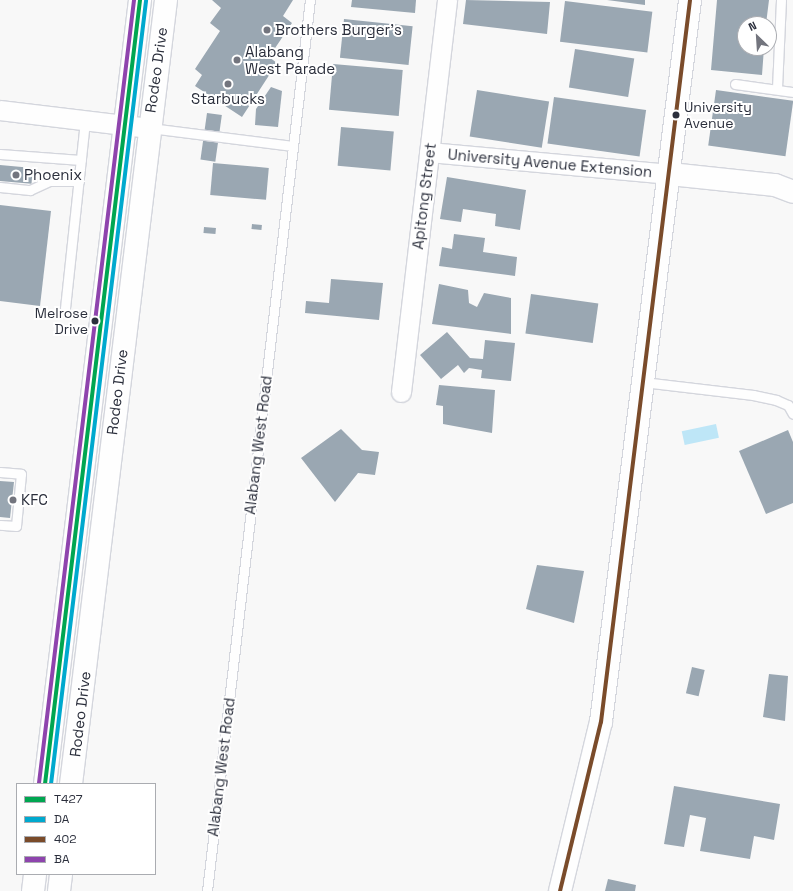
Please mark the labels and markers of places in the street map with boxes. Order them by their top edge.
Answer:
place label: Brothers Burger's [275,21,402,39]
marker: Brothers Burger's [262,25,272,35]
place label: Alabang West Parade [245,42,335,77]
marker: Alabang West Parade [232,55,242,65]
marker: Starbucks [223,79,233,89]
place label: Starbucks [191,90,265,108]
place label: University Avenue [684,99,752,132]
marker: University Avenue [671,110,681,120]
place label: Phoenix [24,166,82,184]
marker: Phoenix [11,170,21,180]
place label: Melrose Drive [35,305,88,338]
marker: Melrose Drive [90,316,100,326]
place label: KFC [21,491,48,509]
marker: KFC [8,495,18,505]

